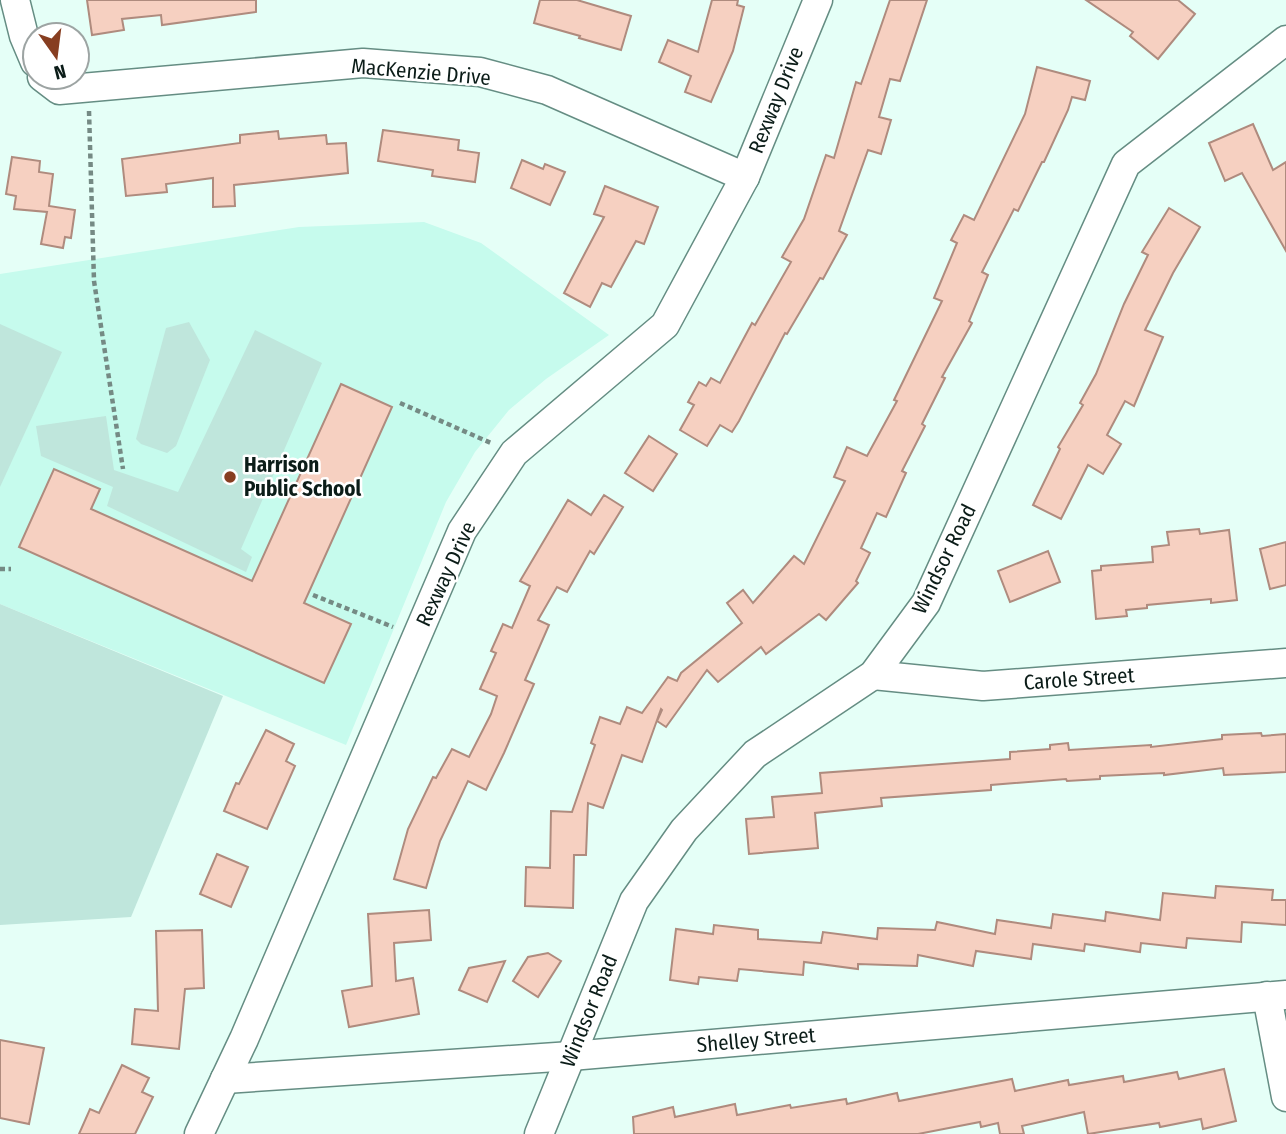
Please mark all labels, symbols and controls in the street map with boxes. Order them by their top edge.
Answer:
north arrow [21,21,91,91]
street label: Rexway Drive [743,43,809,157]
street label: MacKenzie Drive [350,53,492,91]
text: N [52,59,68,85]
place label: Harrison Public School [244,452,361,502]
marker: Harrison Public School [222,469,238,485]
street label: Windsor Road [906,500,982,618]
street label: Rexway Drive [410,517,482,631]
street label: Carole Street [1023,662,1135,696]
street label: Windsor Road [555,951,623,1071]
street label: Shelley Street [696,1022,817,1058]

